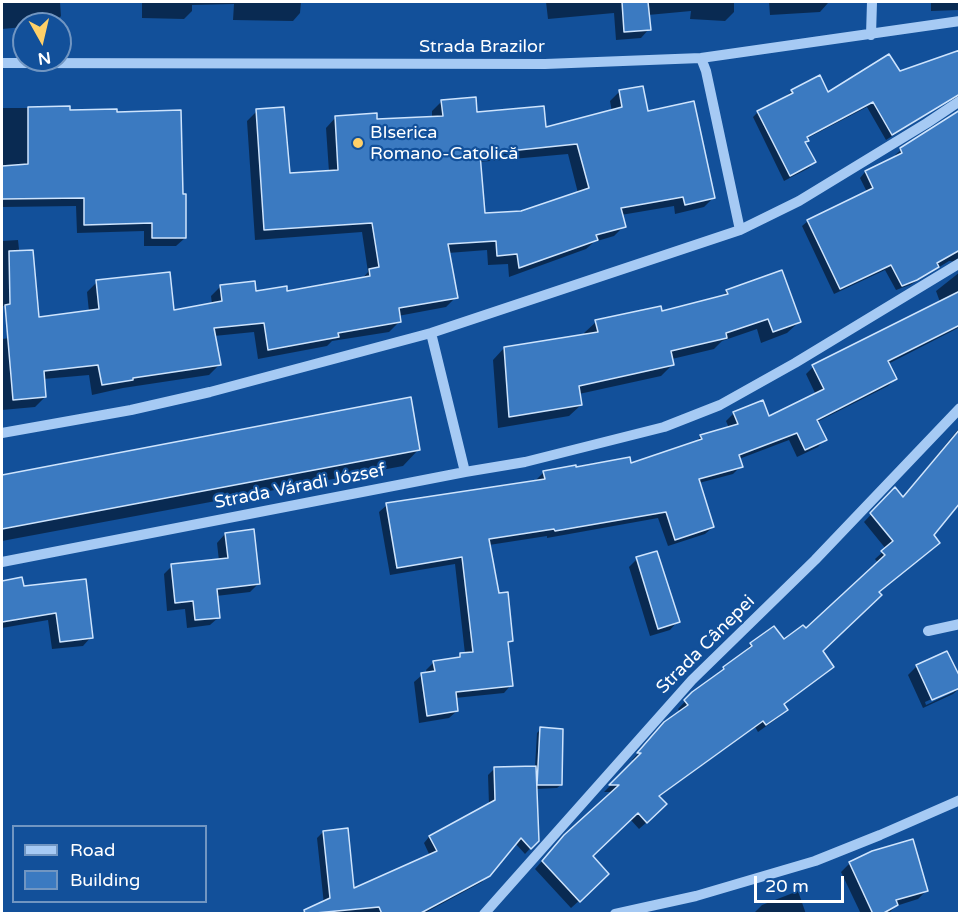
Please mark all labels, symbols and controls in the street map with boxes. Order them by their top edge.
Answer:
north arrow [12,12,72,72]
street label: Strada Brazilor [419,36,545,58]
text: N [36,47,52,69]
place label: BIserica Romano-Catolică [370,122,518,164]
marker: BIserica Romano-Catolică [351,136,365,150]
street label: Strada Váradi József [213,460,387,514]
street label: Strada Cânepei [652,591,760,699]
legend [12,825,207,903]
text: Road [70,839,115,861]
scale bar [757,864,847,902]
text: Building [70,869,140,891]
text: 20 m [765,875,809,897]

